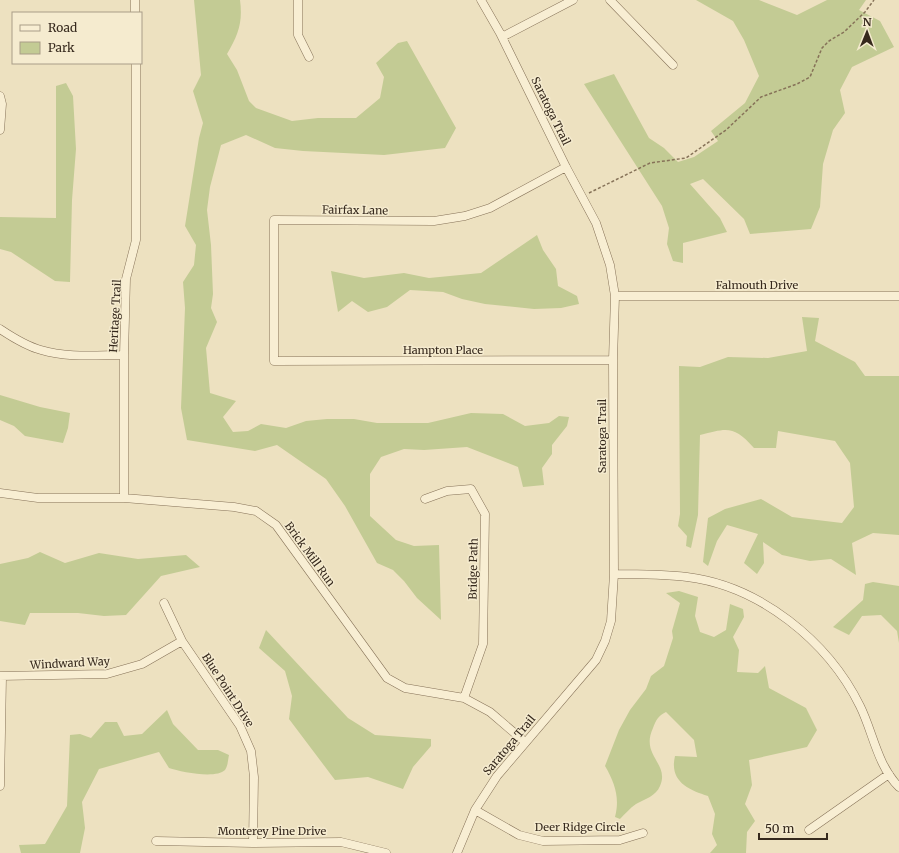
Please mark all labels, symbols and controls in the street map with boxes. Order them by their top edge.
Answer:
legend [12,12,142,64]
north arrow [847,12,887,52]
text: N [863,15,872,29]
text: Road [48,20,77,35]
text: Park [48,40,75,55]
street label: Saratoga Trail [528,75,574,148]
street label: Fairfax Lane [322,202,388,218]
street label: Heritage Trail [106,278,124,353]
street label: Falmouth Drive [716,278,798,292]
street label: Hampton Place [403,343,483,357]
street label: Saratoga Trail [595,398,609,473]
street label: Brick Mill Run [282,519,339,590]
street label: Bridge Path [465,537,481,600]
street label: Blue Point Drive [199,650,257,730]
street label: Windward Way [29,654,111,672]
street label: Saratoga Trail [480,712,539,778]
scale bar [759,815,827,841]
street label: Deer Ridge Circle [535,820,625,834]
text: 50 m [765,821,794,836]
street label: Monterey Pine Drive [218,824,326,838]

